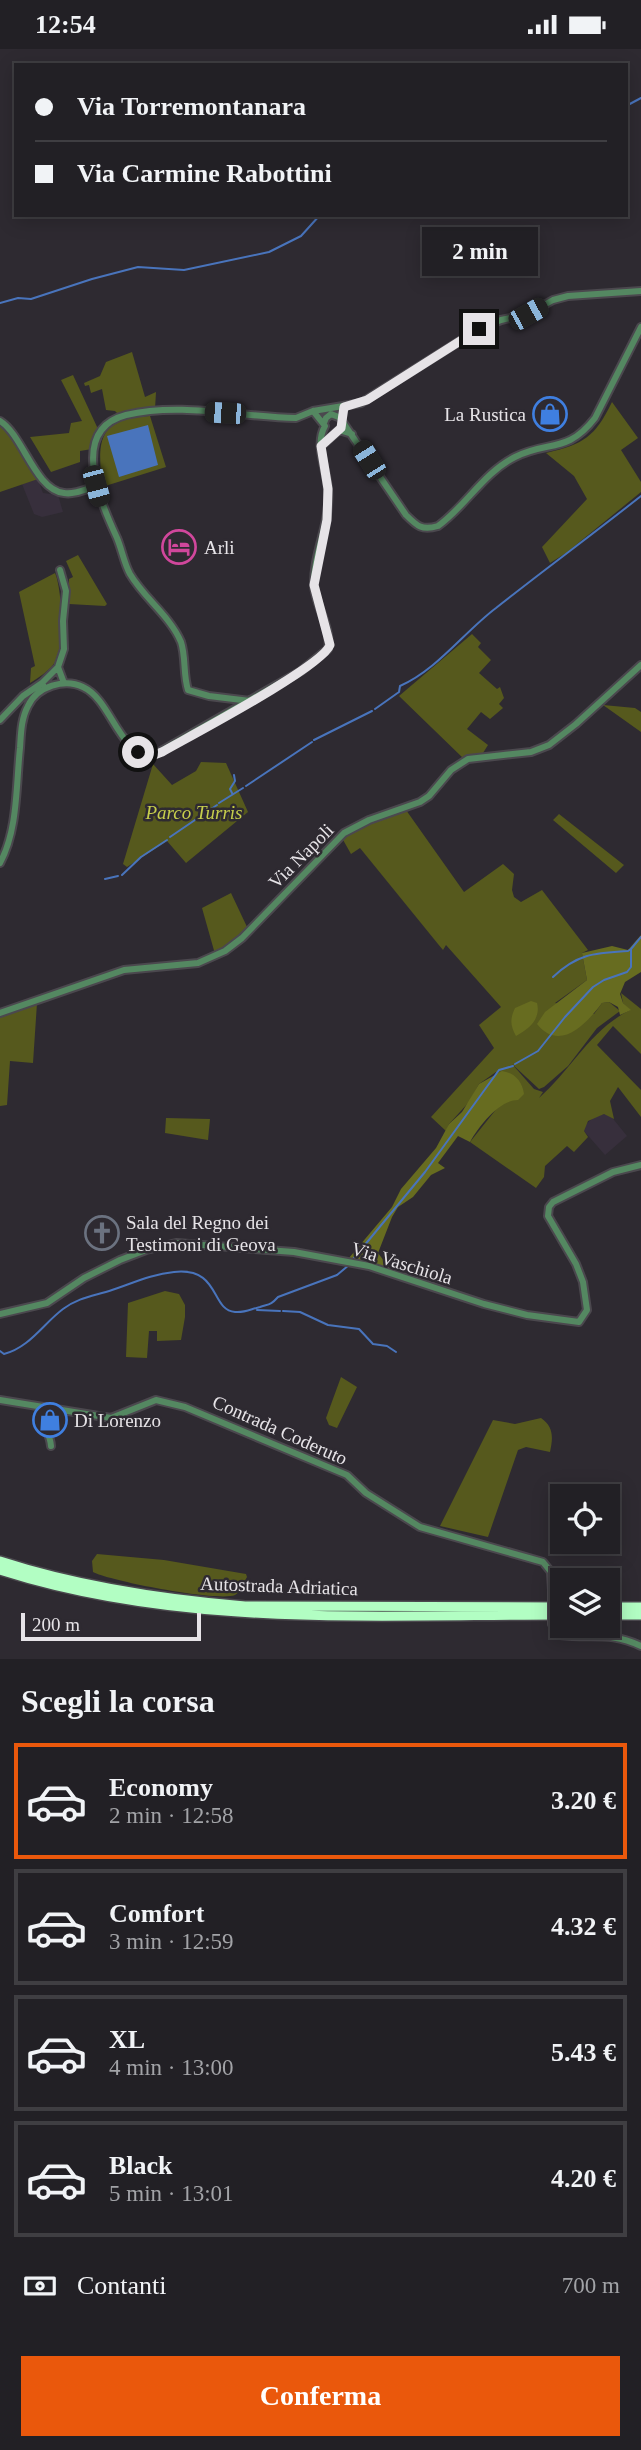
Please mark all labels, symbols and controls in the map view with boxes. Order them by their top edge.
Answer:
text: 12:54 [35,10,96,39]
text: Via Torremontanara [77,92,306,121]
text: Via Carmine Rabottini [77,159,332,188]
callout: 2 min [421,227,537,277]
text: 2 min [452,239,508,264]
car [505,295,552,333]
route end [463,313,495,345]
shop icon: La Rustica [531,395,569,433]
car [204,401,247,425]
place label: La Rustica [444,404,527,425]
car [349,437,390,483]
car [81,463,112,509]
hotel icon: Arli [160,528,198,566]
place label: Arli [204,537,235,558]
route start [122,736,154,768]
park label: Parco Turris [145,802,242,823]
street label: Via Napoli [264,819,338,893]
place label: Sala del Regno dei Testimoni di Geova [126,1212,276,1255]
church icon: Sala del Regno dei Testimoni di Geova [83,1214,121,1252]
street label: Via Vaschiola [349,1238,456,1288]
street label: Contrada Coderuto [209,1391,351,1469]
shop icon: Di Lorenzo [31,1401,69,1439]
place label: Di Lorenzo [74,1410,161,1431]
map controls [550,1484,620,1638]
button: locate [550,1484,620,1554]
button: layers [550,1568,620,1638]
street label: Autostrada Adriatica [200,1573,359,1599]
scale bar [21,1610,201,1642]
text: 200 m [32,1614,80,1635]
text: Scegli la corsa [21,1683,215,1719]
icon: car [25,1770,88,1833]
text: Economy [109,1773,213,1802]
text: 3.20 € [551,1786,616,1815]
text: 2 min · 12:58 [109,1803,234,1828]
icon: car [25,1896,88,1959]
text: Comfort [109,1899,204,1928]
text: 4.32 € [551,1912,616,1941]
text: 3 min · 12:59 [109,1929,234,1954]
icon: car [25,2022,88,2085]
text: XL [109,2025,145,2054]
text: 5.43 € [551,2038,616,2067]
text: 4 min · 13:00 [109,2055,234,2080]
icon: car [25,2148,88,2211]
text: Black [109,2151,173,2180]
text: 4.20 € [551,2164,616,2193]
text: 5 min · 13:01 [109,2181,234,2206]
icon: cash [21,2267,59,2305]
text: Contanti [77,2271,167,2300]
text: 700 m [562,2273,620,2298]
button: Conferma [21,2356,620,2436]

